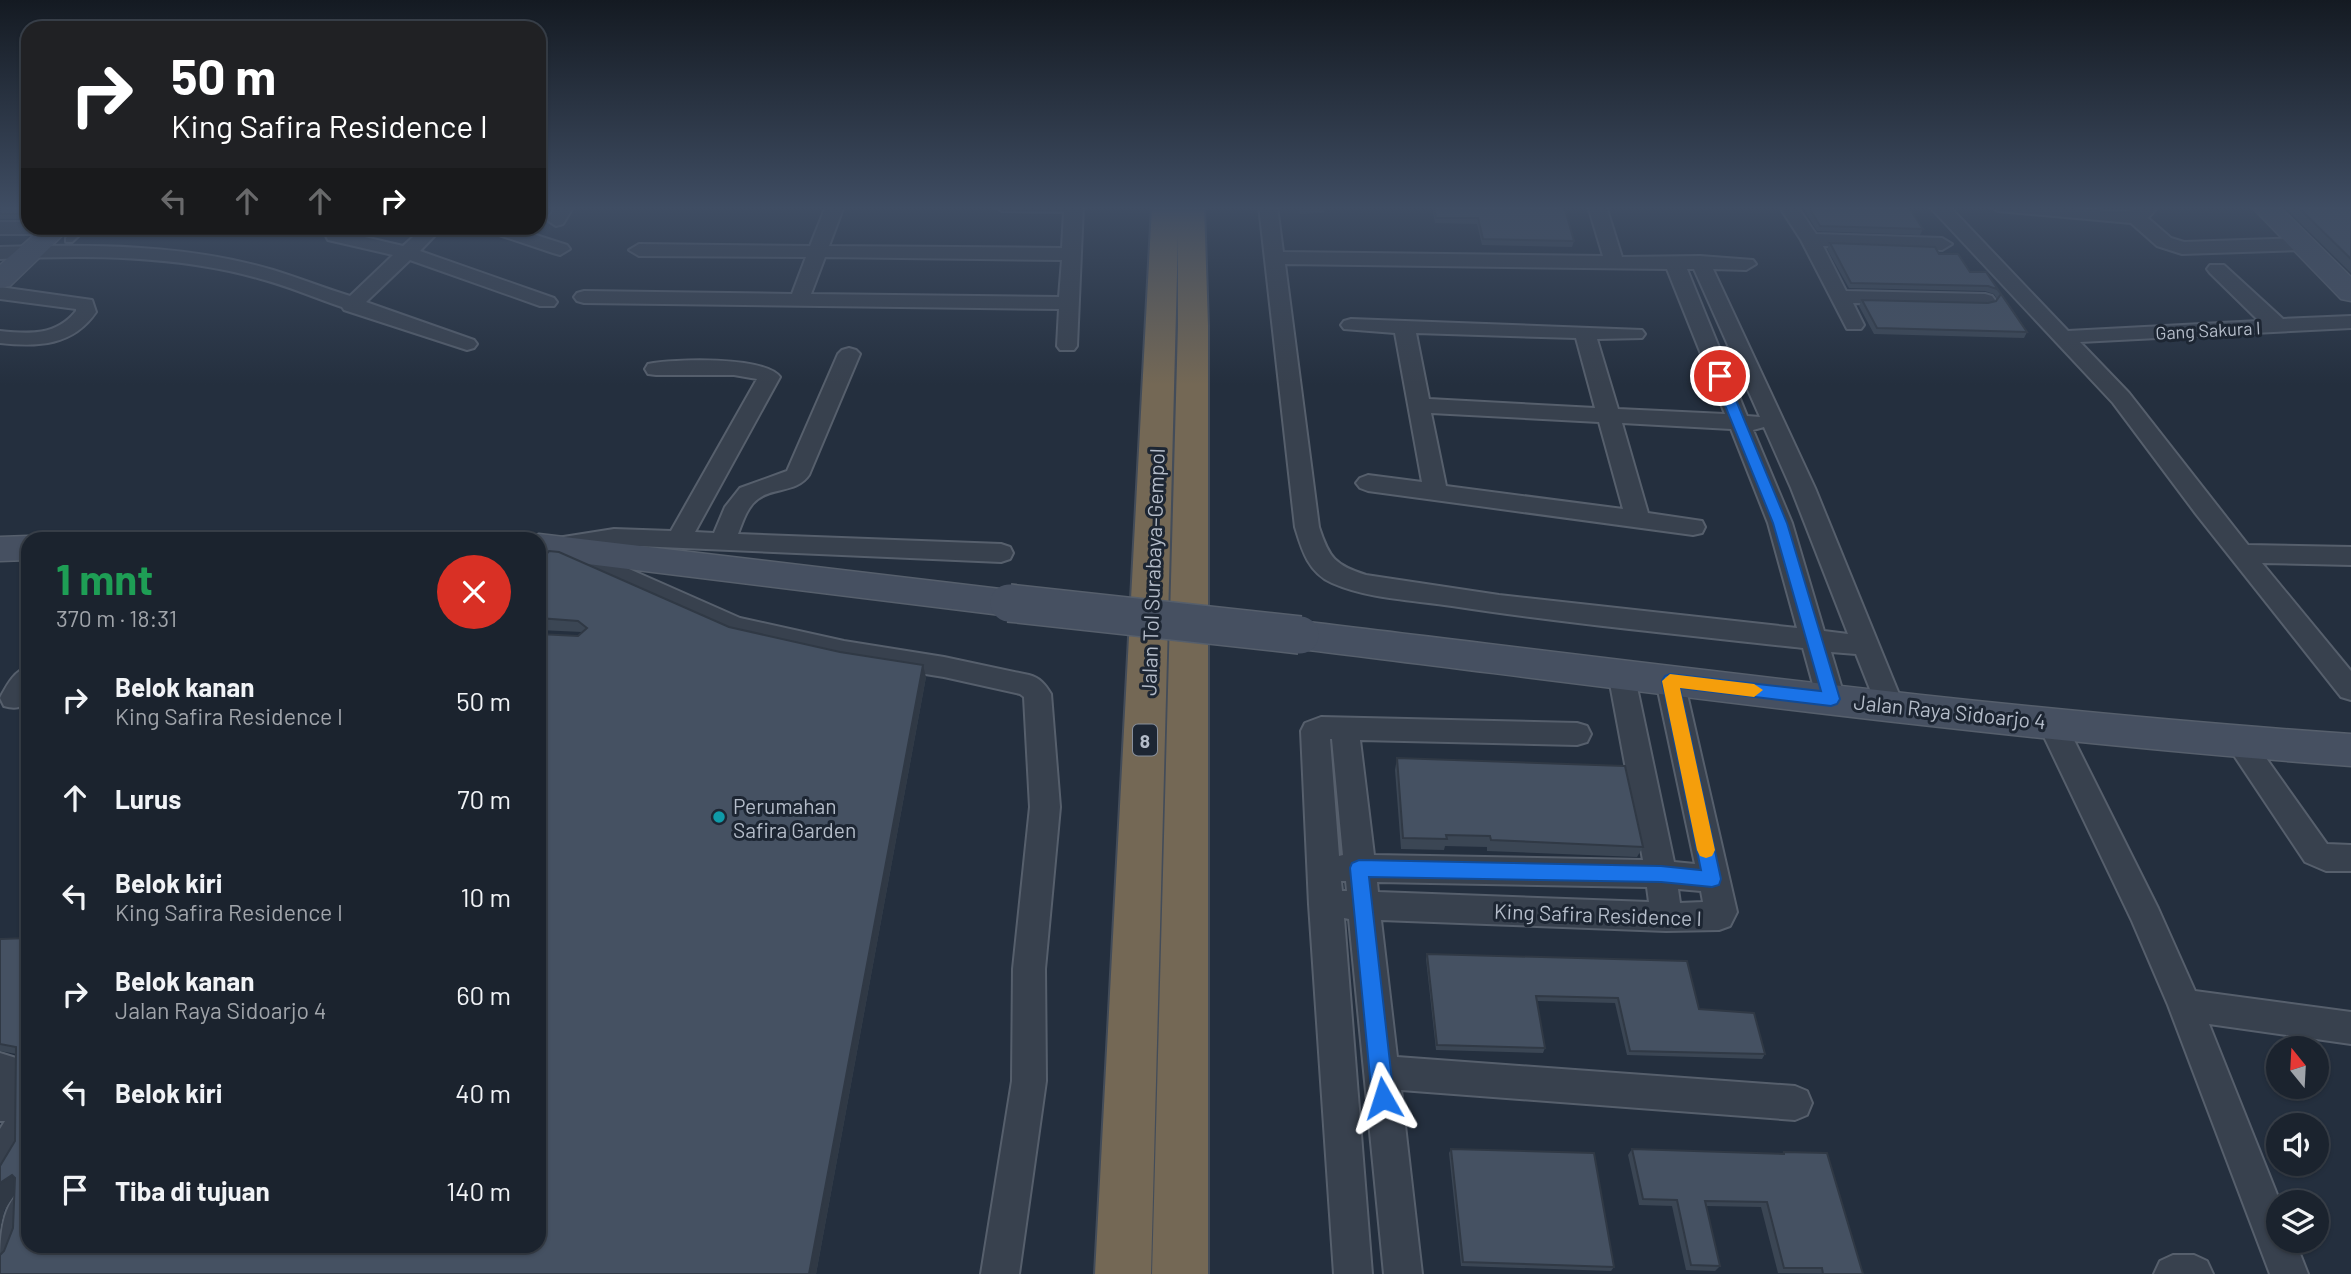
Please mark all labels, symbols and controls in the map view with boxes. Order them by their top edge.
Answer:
text: 50 m [171,46,276,105]
icon: right [56,49,147,140]
text: King Safira Residence I [171,106,488,144]
icon: left [155,182,193,220]
icon: ahead [228,182,266,220]
icon: ahead [301,182,339,220]
icon: right [374,182,412,220]
street label: Gang Sakura I [2155,316,2261,344]
pin [1690,346,1750,406]
icon: arrive [1701,357,1739,395]
street label: Jalan Tol Surabaya–Gempol [1135,448,1169,696]
text: 1 mnt [56,553,153,603]
button: close [437,555,511,629]
text: 370 m · 18:31 [56,604,177,632]
text: Belok kanan [115,671,254,702]
icon: right [56,681,94,719]
text: 50 m [456,685,511,716]
street label: Jalan Raya Sidoarjo 4 [1853,688,2047,734]
text: King Safira Residence I [115,702,343,730]
road number: 8 [1133,724,1157,755]
icon: ahead [56,779,94,817]
text: Lurus [115,783,181,814]
text: 70 m [457,783,511,814]
place label: Perumahan Safira Garden [733,793,856,842]
marker: Perumahan Safira Garden [711,809,727,825]
text: Belok kiri [115,867,222,898]
icon: left [56,877,94,915]
text: 10 m [461,881,511,912]
text: King Safira Residence I [115,898,343,926]
street label: King Safira Residence I [1494,898,1702,930]
text: Belok kanan [115,965,254,996]
icon: right [56,975,94,1013]
text: 60 m [456,979,511,1010]
text: Jalan Raya Sidoarjo 4 [115,996,326,1024]
north arrow [2266,1036,2329,1099]
map controls [2266,1036,2329,1253]
position arrow [1346,1061,1420,1135]
icon: left [56,1073,94,1111]
text: Belok kiri [115,1077,222,1108]
text: 40 m [455,1077,511,1108]
button: sound [2266,1113,2329,1176]
icon: arrive [56,1171,94,1209]
text: Tiba di tujuan [115,1175,270,1206]
text: 140 m [446,1175,511,1206]
button: layers [2266,1190,2329,1253]

